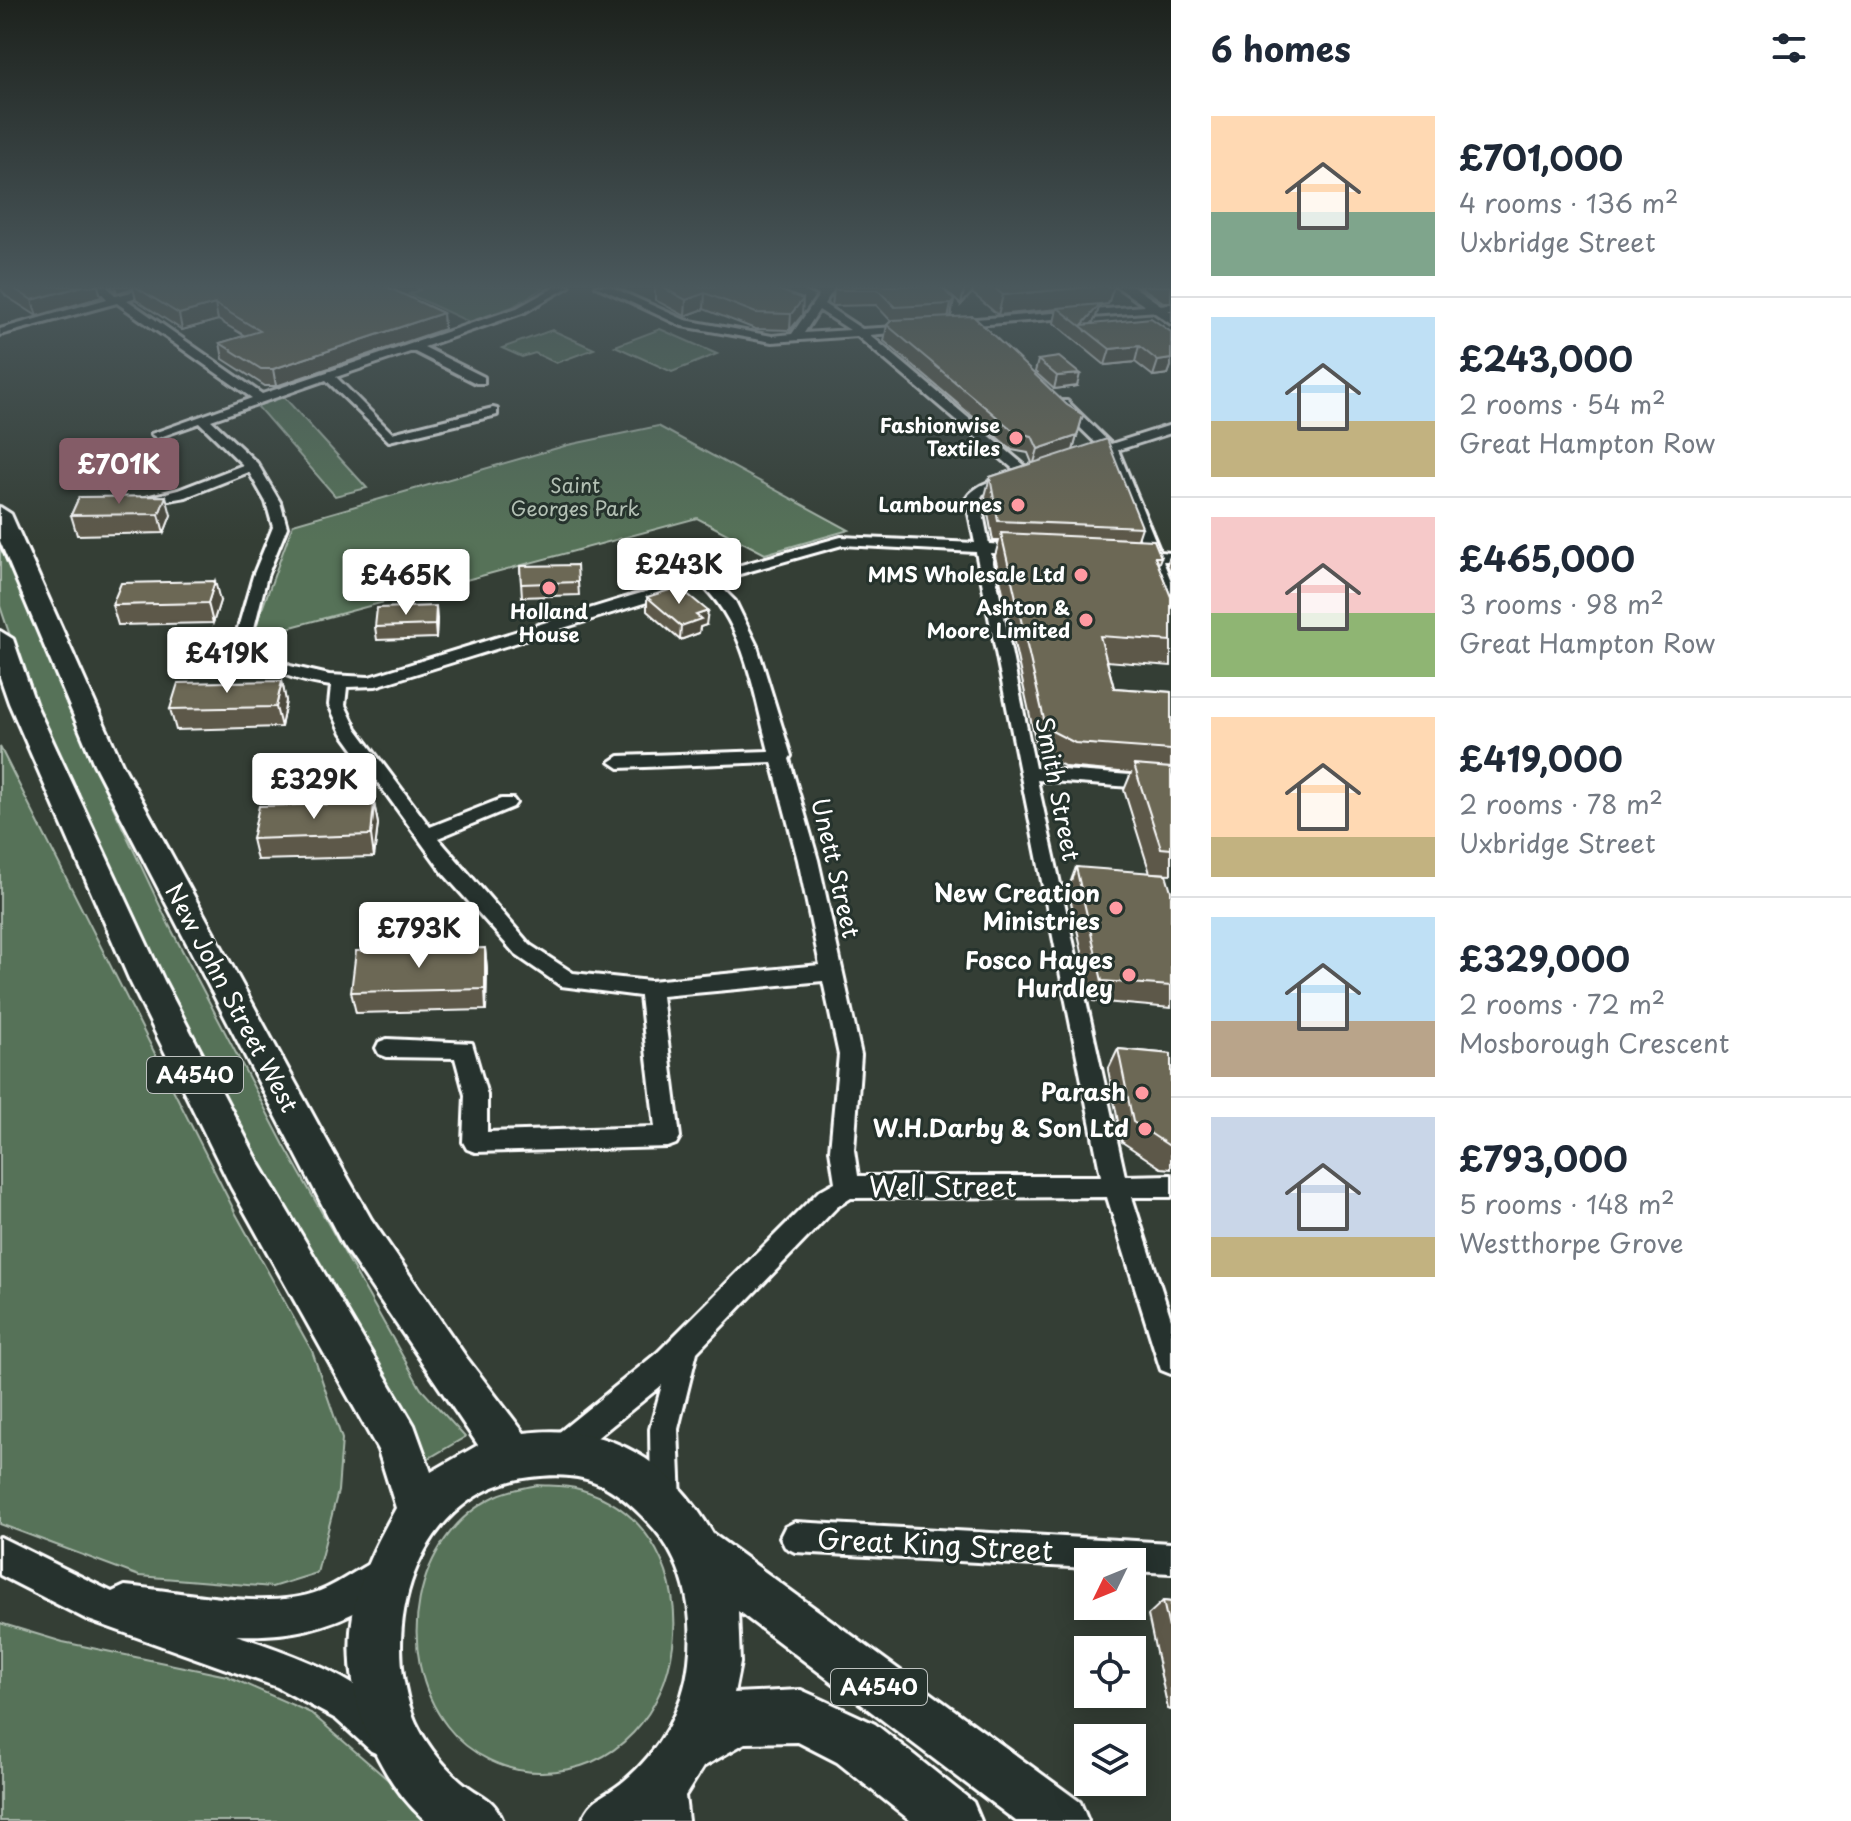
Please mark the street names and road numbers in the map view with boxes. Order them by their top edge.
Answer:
street label: Smith Street [1027,713,1091,864]
street label: Unett Street [803,794,871,941]
street label: New John Street West [157,876,309,1118]
road number: A4540 [147,1057,243,1093]
street label: Well Street [869,1164,1017,1207]
street label: Great King Street [816,1516,1054,1571]
road number: A4540 [831,1669,927,1705]

